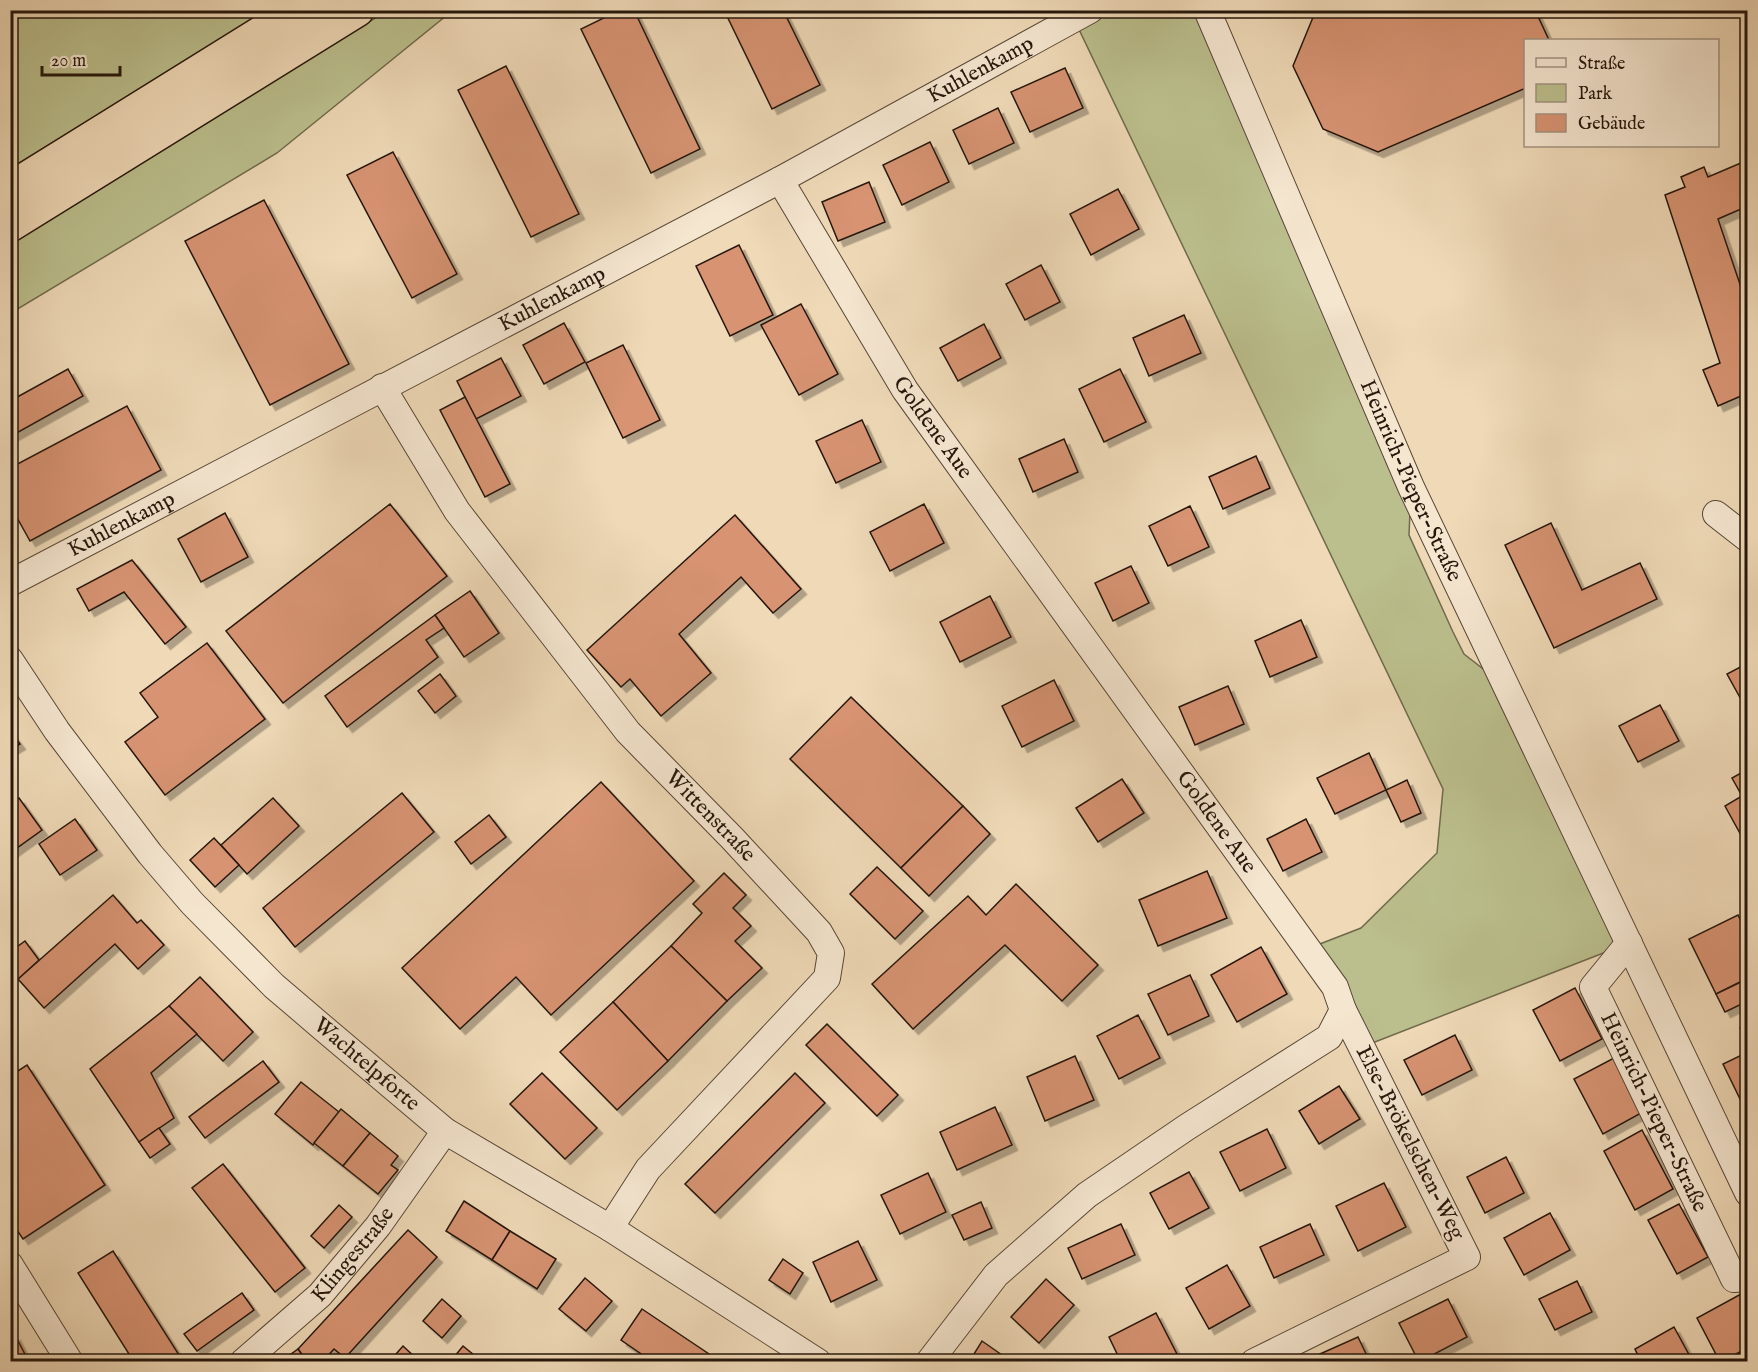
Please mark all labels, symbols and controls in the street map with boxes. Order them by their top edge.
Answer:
street label: Kuhlenkamp [923,30,1039,110]
scale bar [42,39,120,77]
legend [1524,39,1719,147]
text: 20 m [51,50,86,73]
text: Straße [1578,53,1625,76]
text: Park [1578,83,1613,106]
text: Gebäude [1578,113,1645,136]
street label: Kuhlenkamp [494,260,611,339]
street label: Goldene Aue [886,371,979,485]
street label: Heinrich-Pieper-Straße [1353,376,1468,586]
street label: Kuhlenkamp [63,485,180,564]
street label: Wittenstraße [659,764,761,868]
street label: Goldene Aue [1170,765,1263,879]
street label: Heinrich-Pieper-Straße [1593,1008,1714,1217]
street label: Wachtelpforte [307,1012,426,1118]
street label: Else-Brökelschen-Weg [1349,1041,1472,1246]
street label: Klingestraße [305,1202,401,1309]

